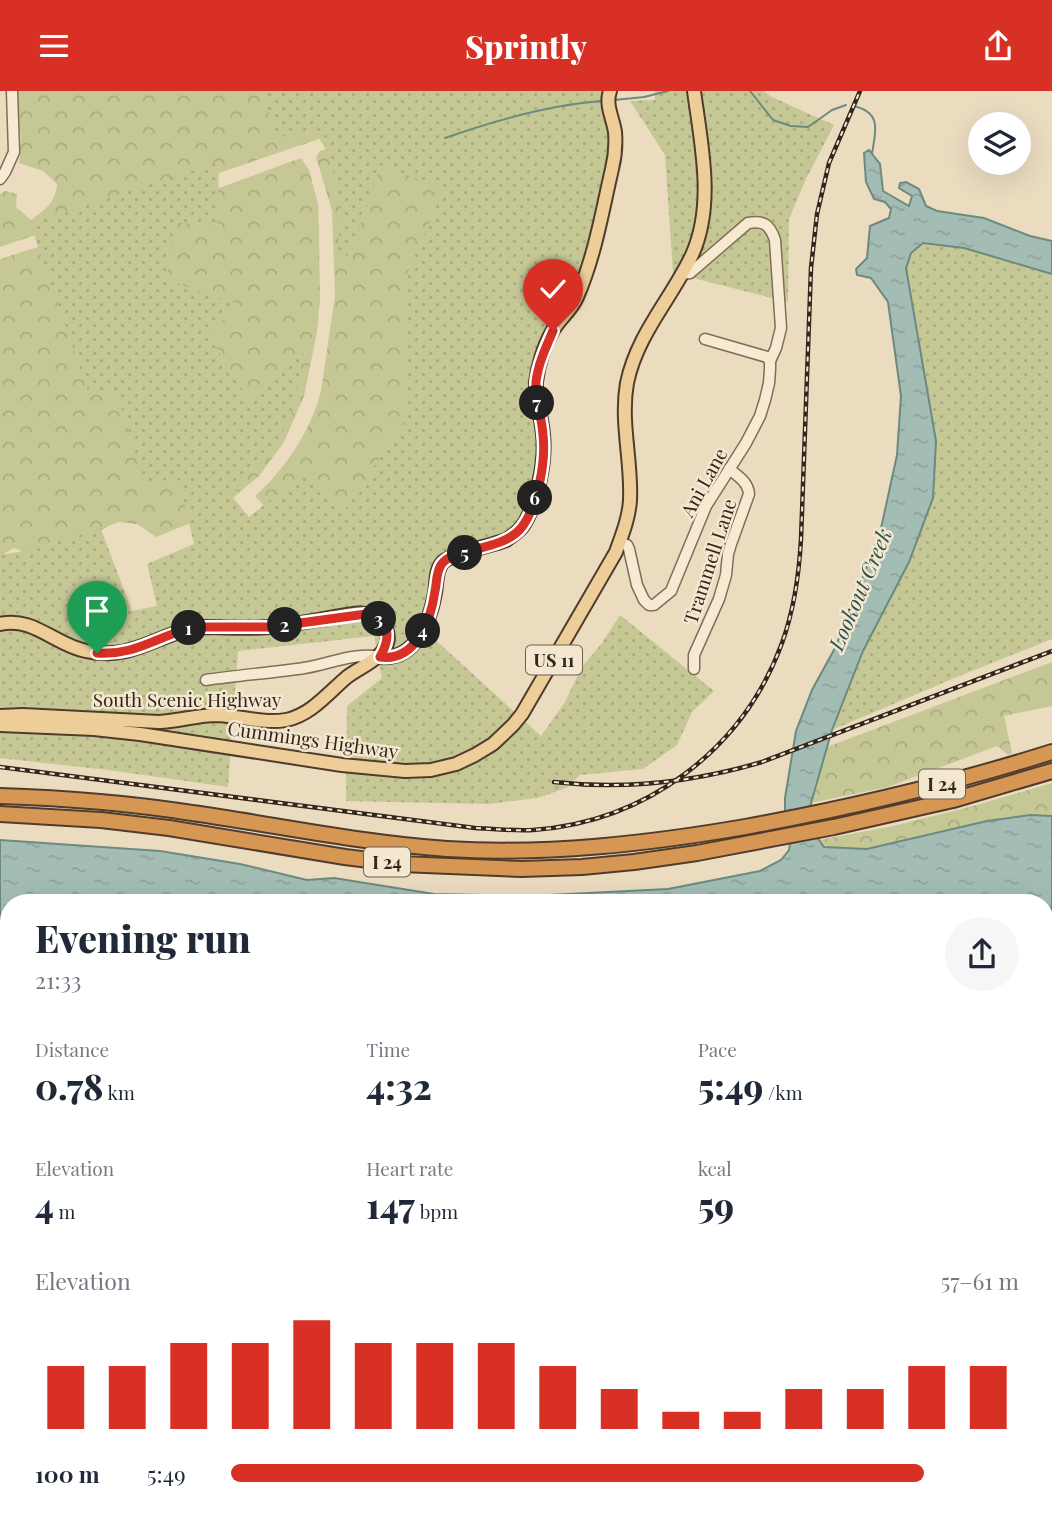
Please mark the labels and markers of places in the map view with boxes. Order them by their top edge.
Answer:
pin [523,259,583,331]
pin: 7 [520,385,554,421]
pin: 6 [518,481,552,515]
pin: 5 [448,535,482,571]
pin [67,581,127,653]
pin: 3 [362,601,396,637]
pin: 2 [268,607,302,643]
pin: 1 [172,611,206,645]
pin: 4 [406,613,440,649]

